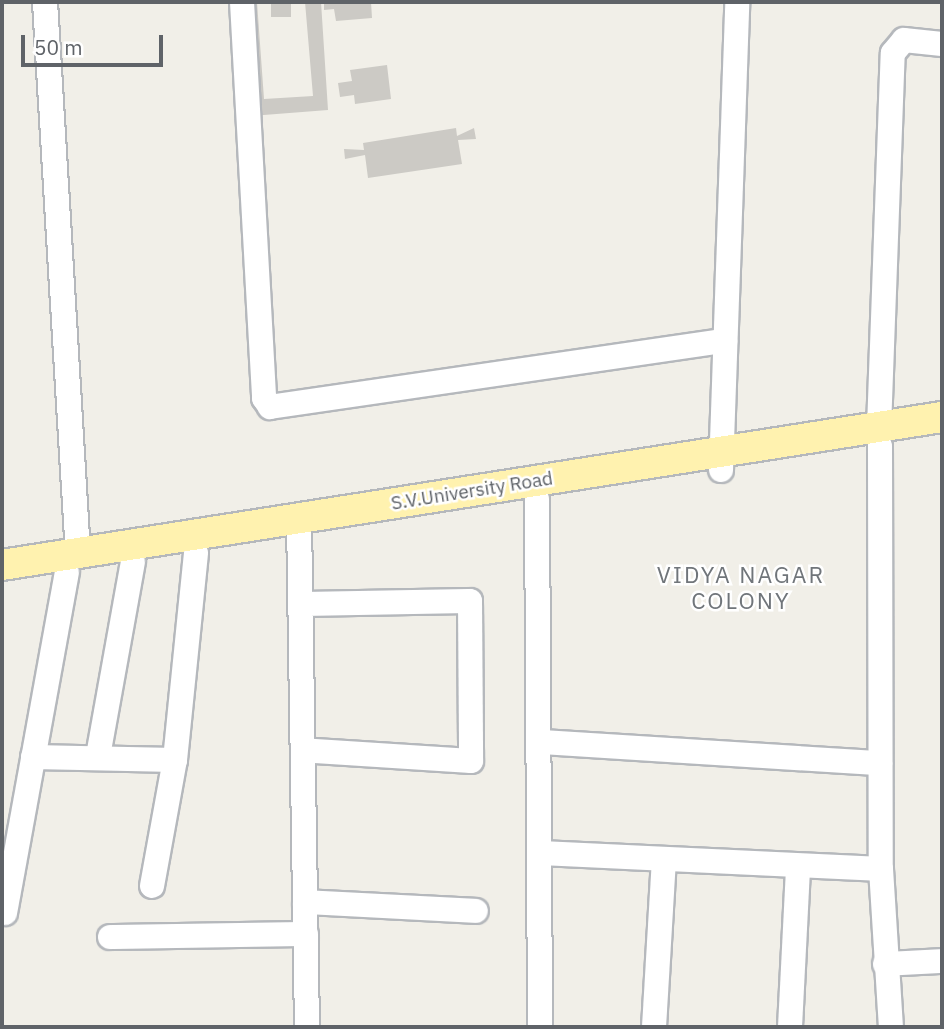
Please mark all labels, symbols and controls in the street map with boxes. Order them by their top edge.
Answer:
scale bar [24,21,166,65]
text: 50 m [34,33,83,61]
street label: S.V.University Road [389,467,555,515]
district label: VIDYA NAGAR COLONY [658,560,824,614]

